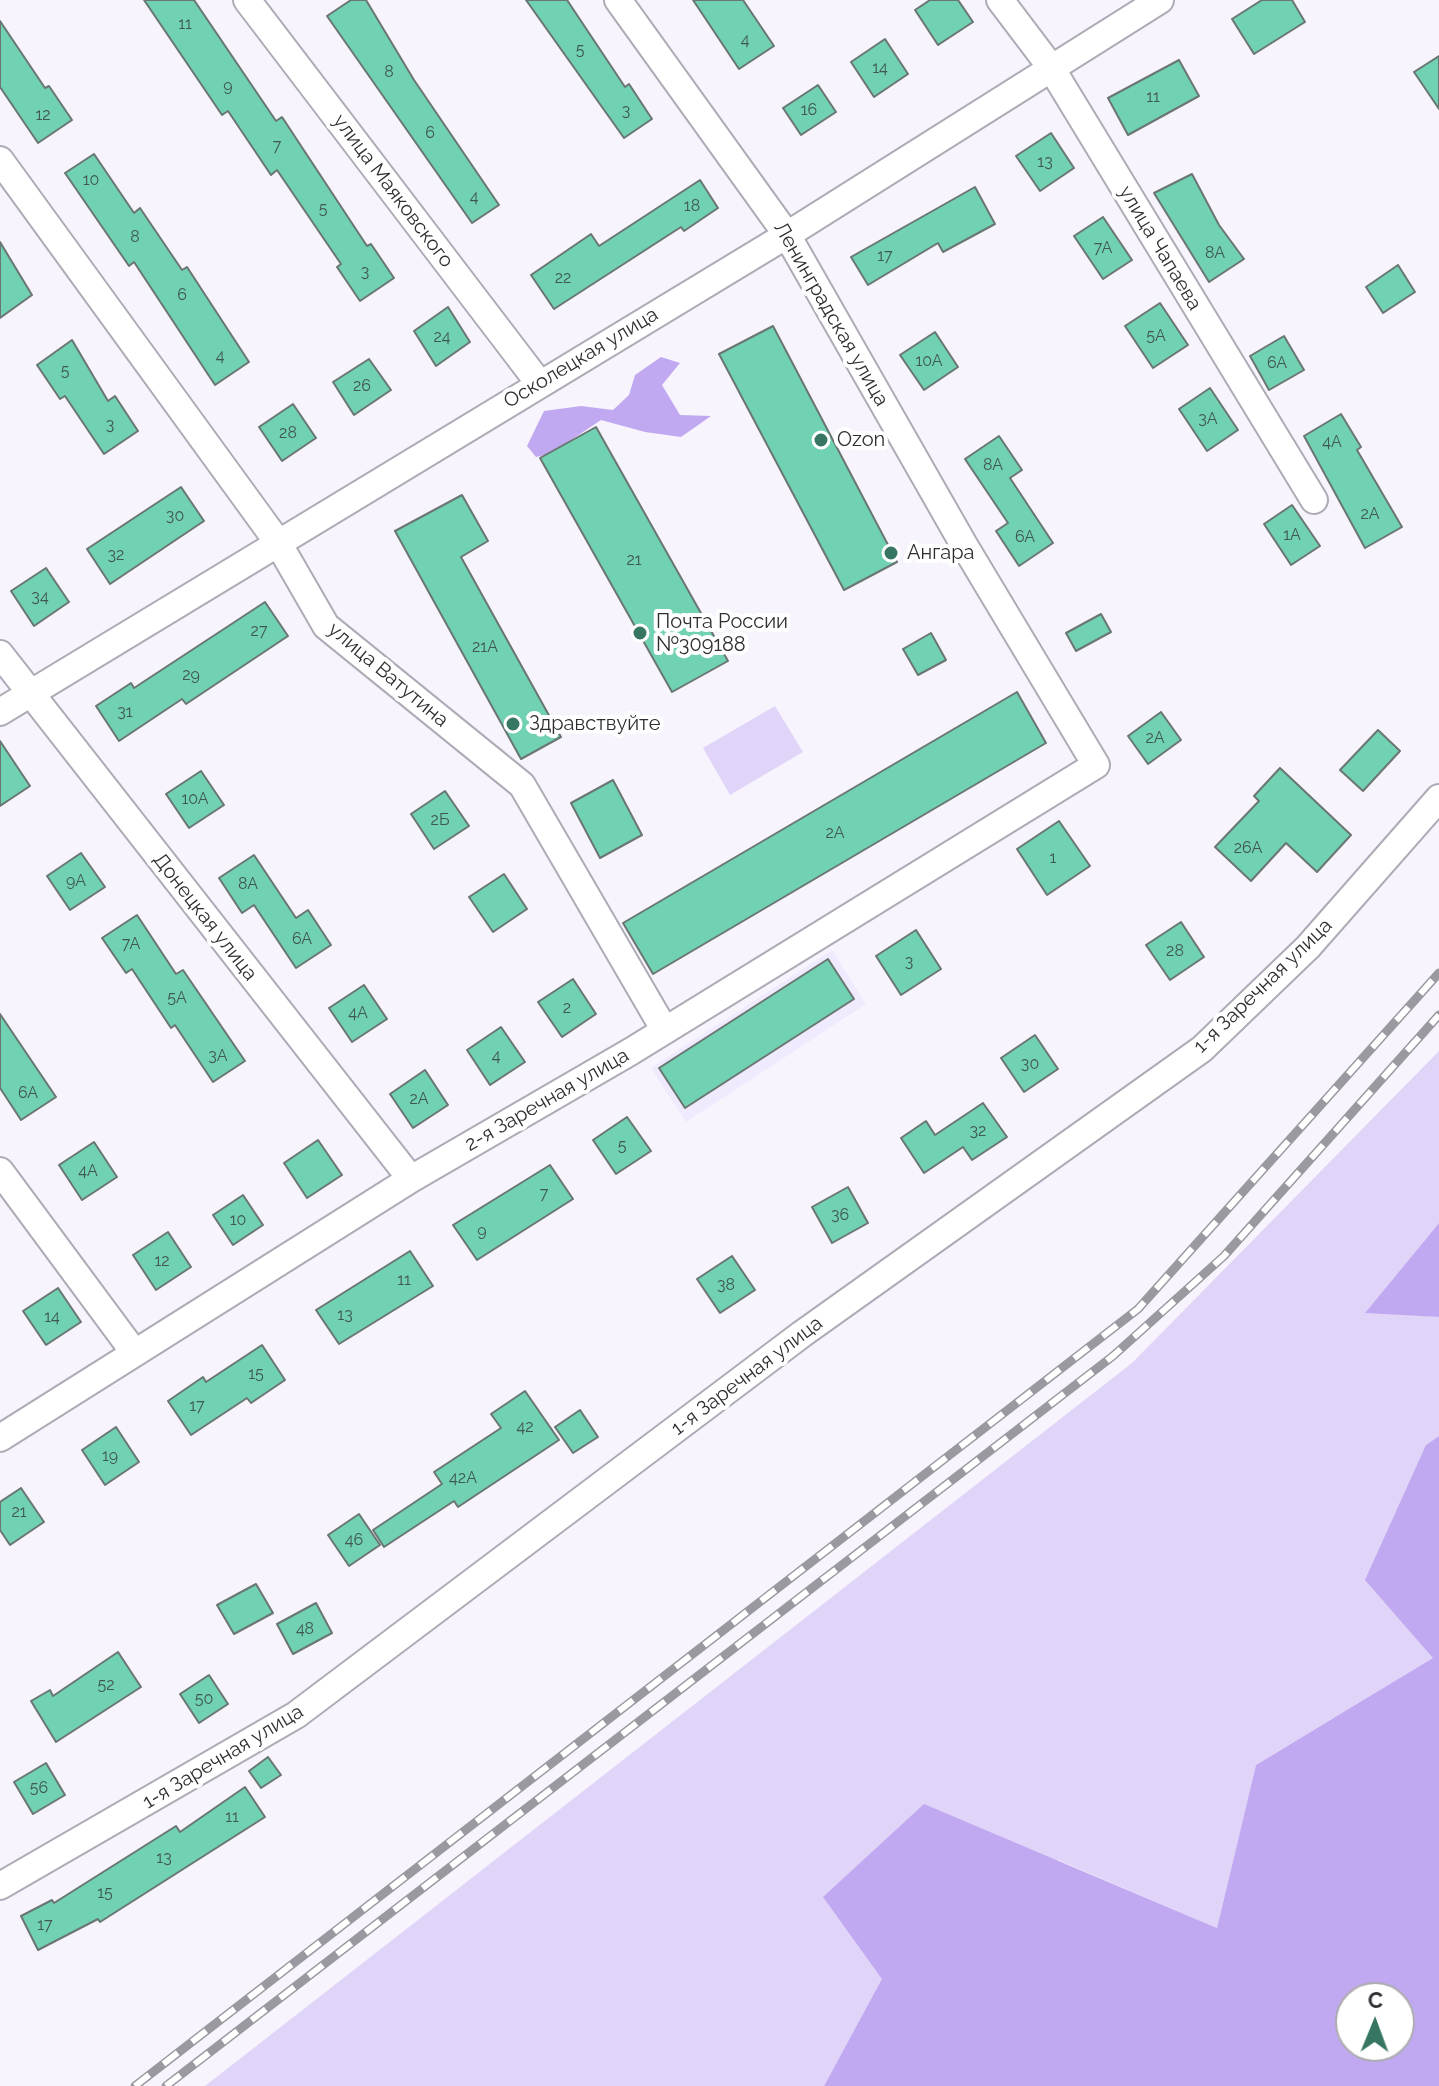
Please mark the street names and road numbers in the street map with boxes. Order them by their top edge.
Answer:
street label: улица Маяковского [328,110,458,272]
street label: улица Чапаева [1113,181,1207,315]
street label: Ленинградская улица [768,218,894,410]
street label: Осколецкая улица [499,302,663,414]
street label: улица Ватутина [323,618,453,732]
street label: Донецкая улица [148,848,262,986]
street label: 1-я Заречная улица [1189,914,1337,1058]
street label: 2-я Заречная улица [461,1043,633,1157]
street label: 1-я Заречная улица [667,1311,827,1441]
street label: 1-я Заречная улица [138,1700,308,1814]

